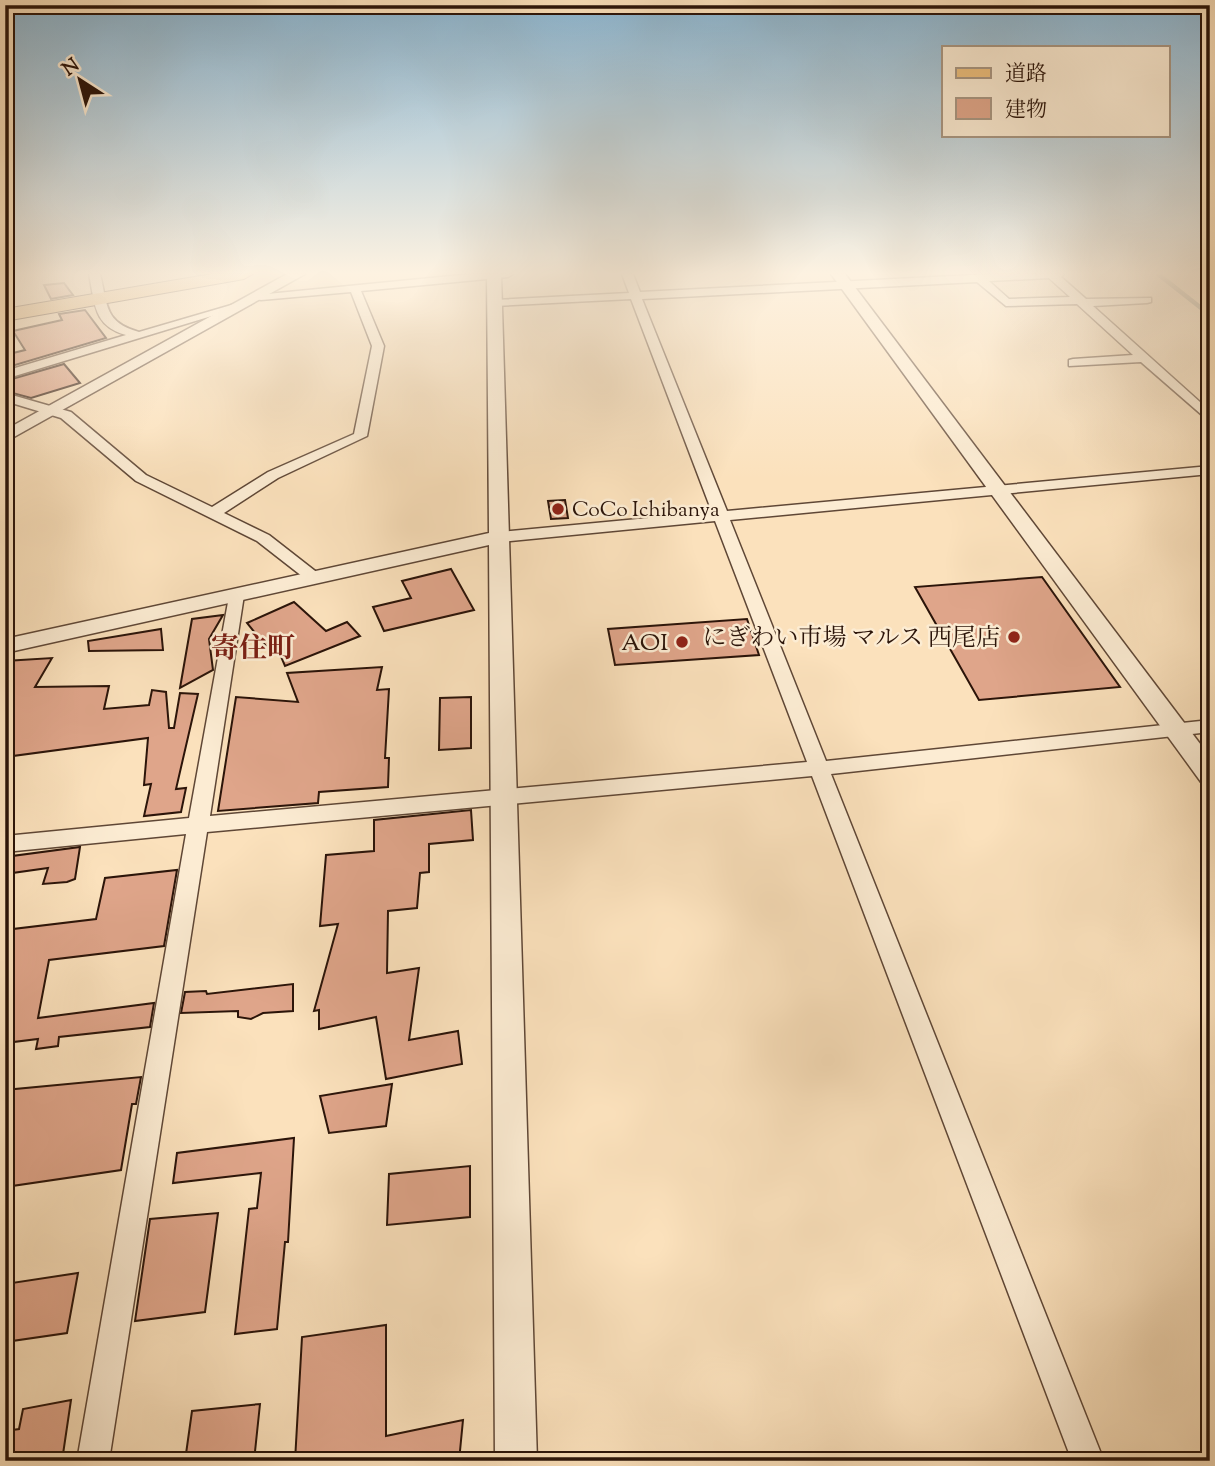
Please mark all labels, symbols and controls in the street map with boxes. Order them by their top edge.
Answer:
north arrow [46,46,116,116]
legend [942,46,1170,136]
text: N [57,53,86,84]
text: 道路 [1005,60,1047,90]
text: 建物 [1005,96,1047,126]
place label: CoCo Ichibanya [572,496,720,526]
marker: CoCo Ichibanya [550,501,566,517]
place label: にぎわい市場 マルス 西尾店 [702,622,1000,656]
place label: AOI [621,627,668,661]
marker: にぎわい市場 マルス 西尾店 [1006,629,1022,645]
district label: 寄住町 [211,630,295,670]
marker: AOI [674,634,690,650]

